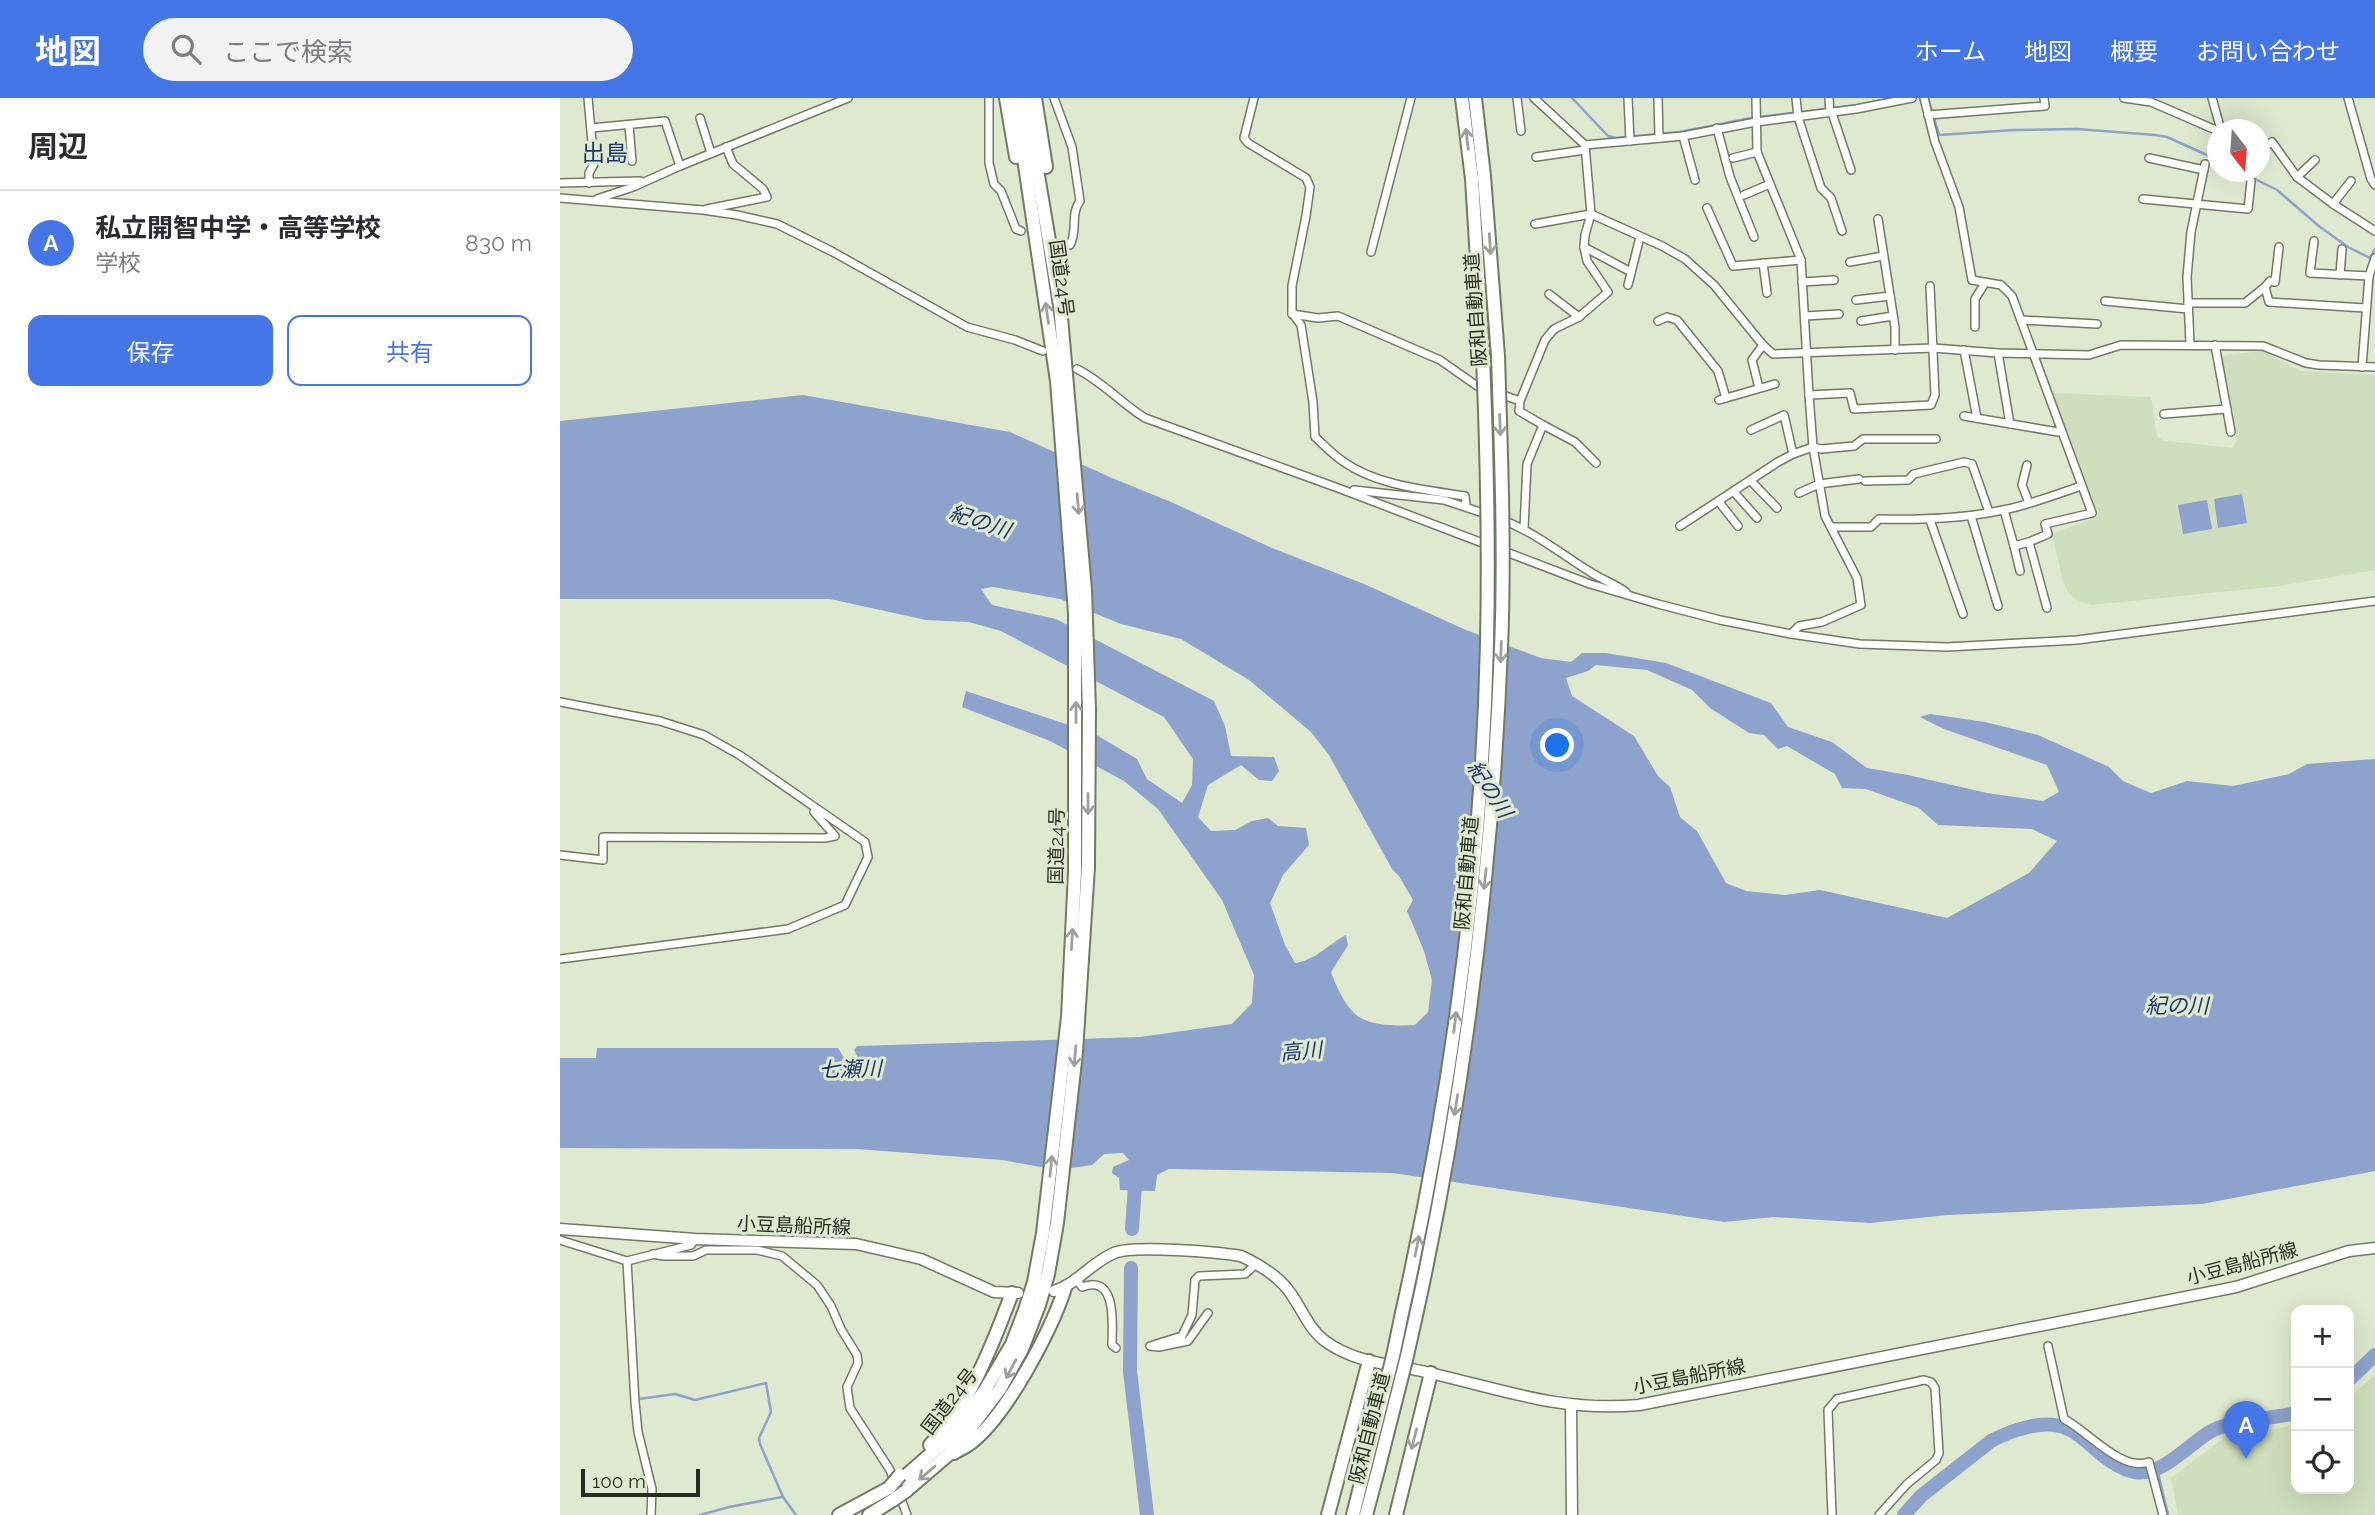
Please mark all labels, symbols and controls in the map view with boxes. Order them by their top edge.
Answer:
search box [143,18,633,81]
icon: search [167,30,205,68]
text: 地図 [35,32,101,71]
text: ここで検索 [223,37,353,67]
text: ホーム [1915,37,1986,66]
text: 地図 [2024,37,2072,66]
text: 概要 [2110,37,2158,66]
text: お問い合わせ [2196,37,2340,66]
north arrow [2207,119,2270,182]
one-way arrow [1460,128,1473,150]
text: 周辺 [28,129,88,164]
district label: 出島 [582,139,628,166]
text: 私立開智中学・高等学校 [95,213,381,243]
text: A [43,229,59,256]
text: 830 m [465,229,532,256]
one-way arrow [1484,232,1497,254]
street label: 国道24号 [1046,238,1078,318]
text: 学校 [95,249,141,276]
street label: 阪和自動車道 [1460,252,1490,368]
one-way arrow [1041,303,1054,325]
button: 保存 [28,315,273,386]
button: 共有 [287,315,532,386]
one-way arrow [1493,413,1507,436]
one-way arrow [1072,492,1085,514]
water label: 紀の川 [946,499,1016,543]
one-way arrow [1494,640,1507,663]
one-way arrow [1069,700,1083,723]
your location [1540,728,1574,762]
water label: 紀の川 [1462,756,1519,824]
one-way arrow [1081,792,1095,815]
street label: 国道24号 [1044,807,1068,885]
street label: 阪和自動車道 [1450,815,1482,931]
one-way arrow [1478,867,1491,890]
one-way arrow [1065,928,1078,951]
water label: 紀の川 [2146,993,2210,1018]
one-way arrow [1448,1011,1461,1034]
water label: 高川 [1279,1037,1325,1065]
one-way arrow [1068,1044,1081,1067]
water label: 七瀬川 [818,1056,884,1082]
one-way arrow [1449,1093,1462,1116]
one-way arrow [1044,1155,1057,1177]
street label: 小豆島船所線 [737,1212,851,1238]
one-way arrow [1410,1235,1424,1258]
street label: 小豆島船所線 [2184,1238,2300,1288]
map controls [2291,1305,2354,1494]
button: + [2291,1305,2354,1368]
street label: 小豆島船所線 [1631,1354,1747,1398]
one-way arrow [1004,1358,1017,1379]
street label: 国道24号 [917,1364,981,1438]
button: − [2291,1368,2354,1431]
street label: 阪和自動車道 [1345,1370,1393,1486]
pin: A [2223,1401,2269,1459]
one-way arrow [1407,1427,1421,1450]
button: locate [2291,1431,2354,1494]
one-way arrow [918,1465,936,1481]
scale bar [581,1466,700,1498]
text: 100 m [592,1470,646,1492]

